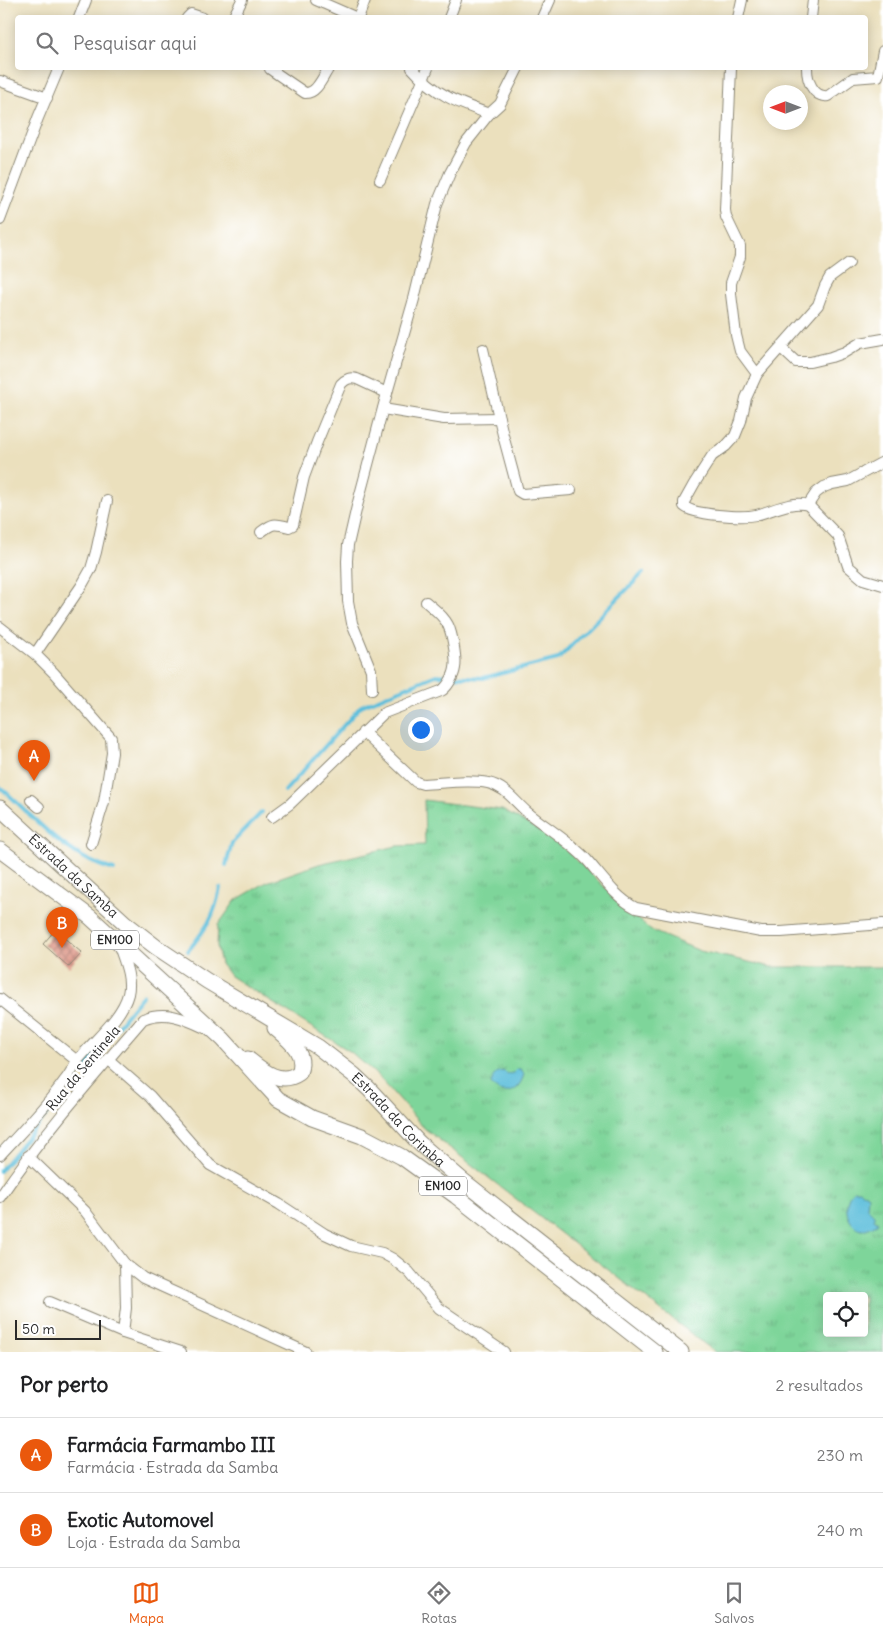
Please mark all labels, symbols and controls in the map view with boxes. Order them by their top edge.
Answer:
search box [15,15,868,70]
icon: search [33,29,61,57]
text: Pesquisar aqui [73,31,197,55]
north arrow [763,85,808,130]
your location [408,717,434,743]
pin: A [18,740,50,781]
street label: Estrada da Samba [25,830,122,922]
pin: B [46,907,78,948]
road number: EN100 [91,930,139,950]
street label: Rua da Sentinela [42,1022,124,1114]
street label: Estrada da Corimba [348,1068,449,1171]
road number: EN100 [419,1176,467,1196]
map controls [823,1292,868,1337]
button: locate [823,1292,868,1337]
scale bar [15,1317,101,1340]
text: 50 m [22,1320,55,1338]
text: Por perto [20,1371,108,1398]
text: 2 resultados [775,1375,863,1395]
text: Farmácia Farmambo III [67,1433,275,1457]
text: A [31,1445,41,1465]
text: 230 m [817,1445,863,1465]
text: Farmácia · Estrada da Samba [67,1457,278,1477]
text: Exotic Automovel [67,1508,214,1532]
text: B [31,1520,41,1540]
text: 240 m [817,1520,863,1540]
text: Loja · Estrada da Samba [67,1532,241,1552]
tab: Mapa [129,1579,164,1627]
tab: Rotas [421,1579,457,1627]
tab: Salvos [714,1579,754,1627]

